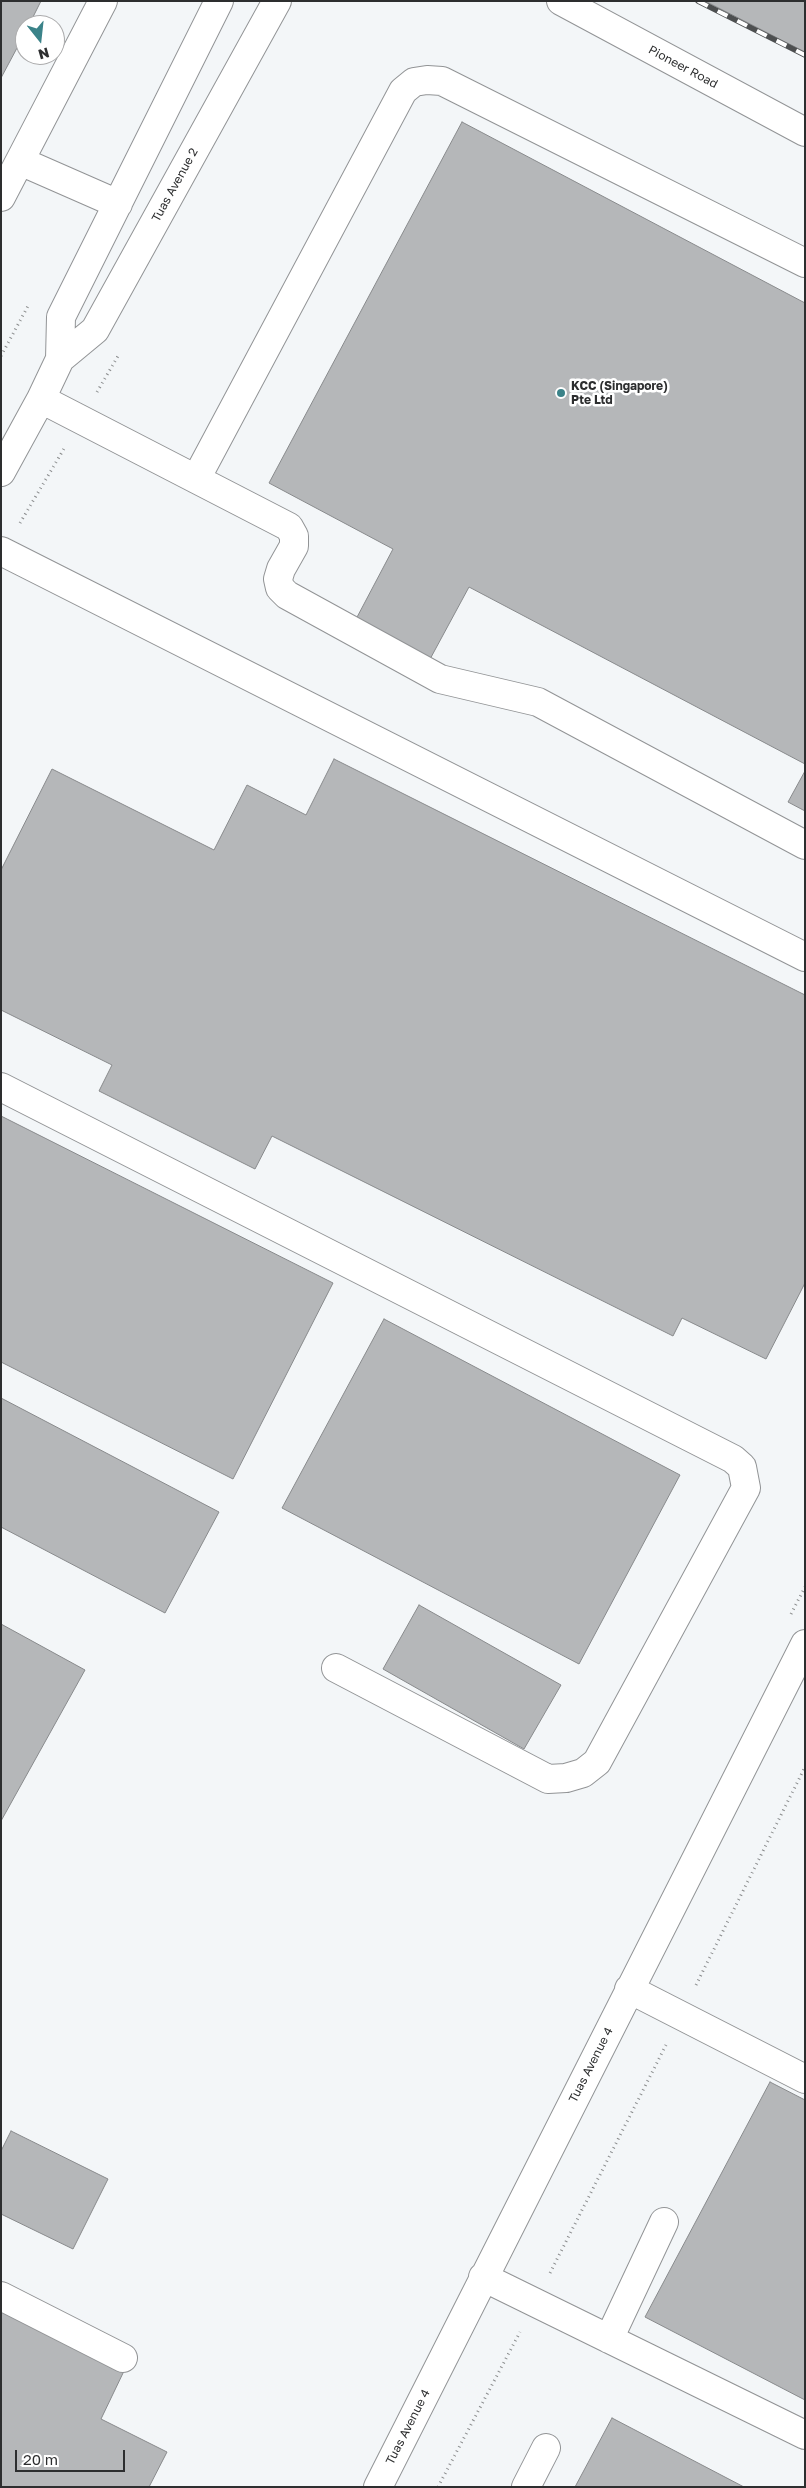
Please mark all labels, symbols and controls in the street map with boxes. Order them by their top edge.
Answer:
north arrow [15,15,65,65]
street label: Pioneer Road [646,43,720,91]
text: N [37,44,51,64]
street label: Tuas Avenue 2 [149,146,201,224]
place label: KCC (Singapore) Pte Ltd [571,379,668,407]
marker: KCC (Singapore) Pte Ltd [555,387,567,399]
street label: Tuas Avenue 4 [566,2025,616,2105]
street label: Tuas Avenue 4 [383,2387,433,2467]
scale bar [18,2440,128,2472]
text: 20 m [23,2450,58,2468]

